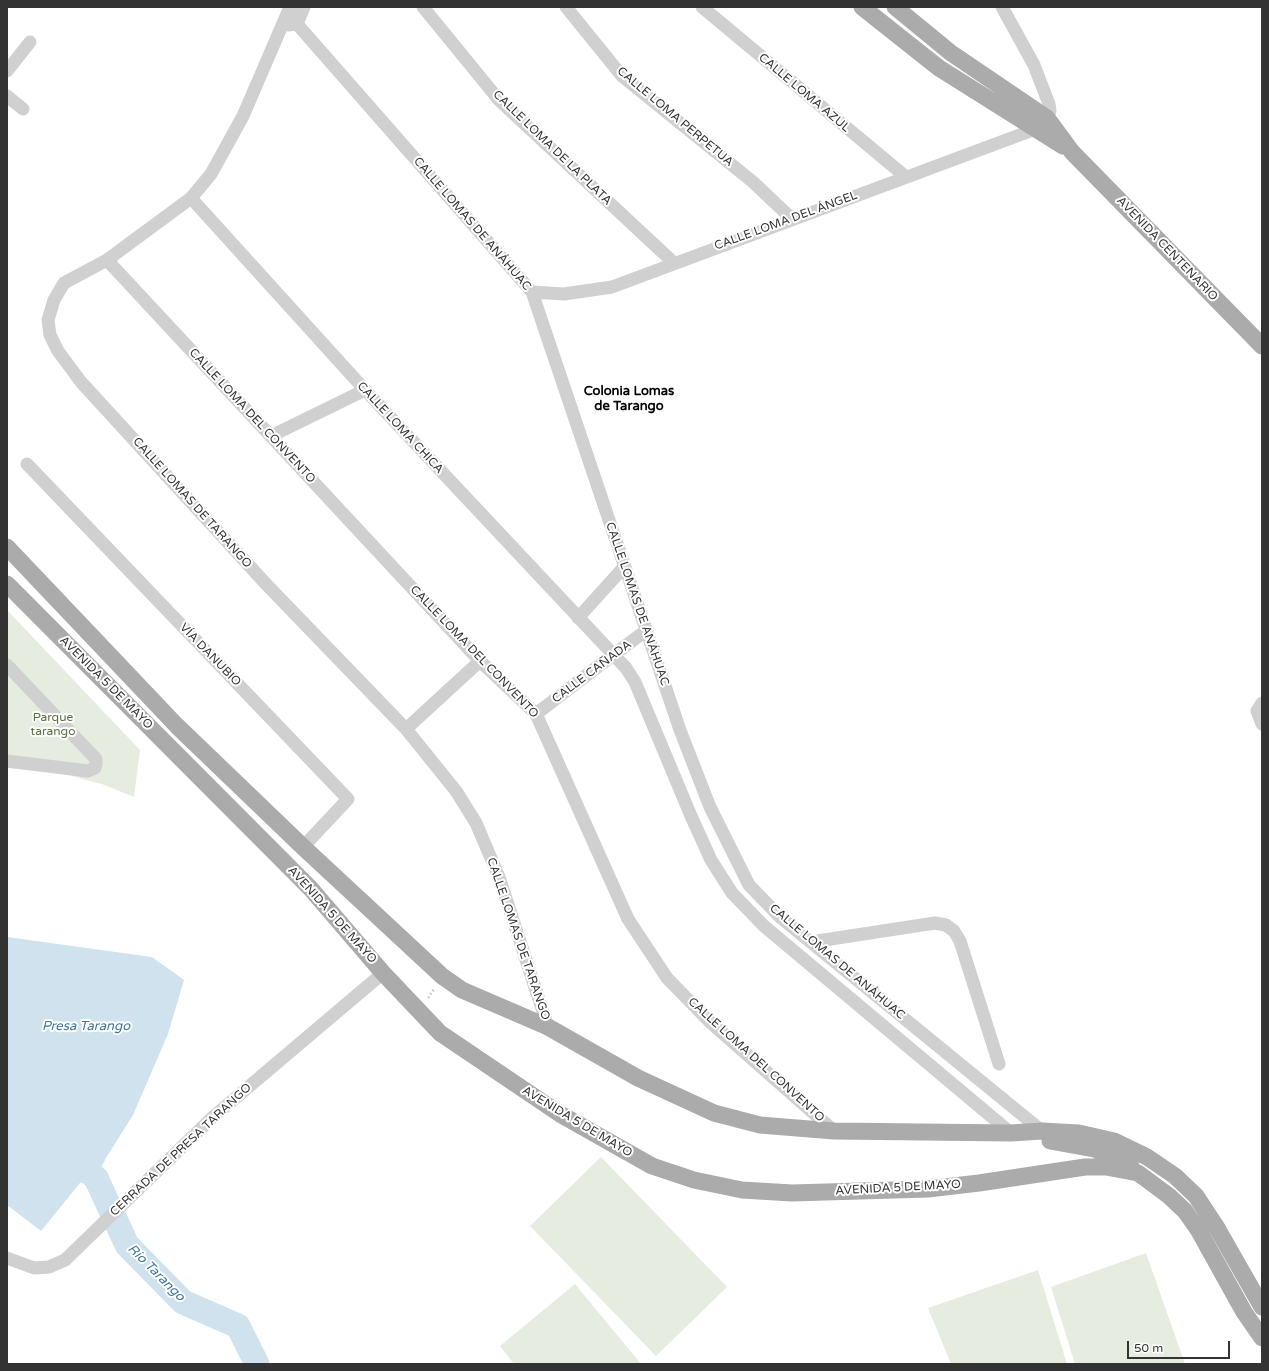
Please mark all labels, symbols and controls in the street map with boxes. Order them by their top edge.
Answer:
street label: CALLE LOMA AZUL [755,51,853,135]
street label: CALLE LOMA PERPETUA [614,64,736,170]
street label: CALLE LOMA DE LA PLATA [490,88,614,208]
street label: CALLE LOMAS DE ANÁHUAC [410,154,534,294]
street label: CALLE LOMA DEL ÁNGEL [713,188,859,254]
street label: AVENIDA CENTENARIO [1113,194,1221,304]
street label: CALLE LOMA DEL CONVENTO [186,346,318,486]
street label: CALLE LOMA CHICA [354,379,446,477]
district label: Colonia Lomas de Tarango [584,384,674,415]
street label: CALLE LOMAS DE TARANGO [129,435,255,571]
street label: CALLE LOMAS DE ANÁHUAC [602,520,672,688]
street label: CALLE LOMA DEL CONVENTO [407,583,541,721]
street label: VÍA DANUBIO [176,621,244,689]
street label: AVENIDA 5 DE MAYO [56,633,156,733]
street label: CALLE CAÑADA [550,637,634,707]
park label: Parque tarango [31,711,75,739]
street label: CALLE LOMAS DE TARANGO [483,856,553,1022]
street label: AVENIDA 5 DE MAYO [285,863,379,967]
street label: CALLE LOMAS DE ANÁHUAC [767,901,907,1023]
street label: CALLE LOMA DEL CONVENTO [685,995,827,1125]
water label: Presa Tarango [42,1019,130,1035]
street label: CERRADA DE PRESA TARANGO [107,1081,255,1219]
street label: AVENIDA 5 DE MAYO [519,1083,635,1161]
street label: AVENIDA 5 DE MAYO [835,1178,961,1198]
water label: Río Tarango [124,1241,188,1305]
scale bar [1129,1333,1232,1359]
text: 50 m [1134,1341,1163,1355]

